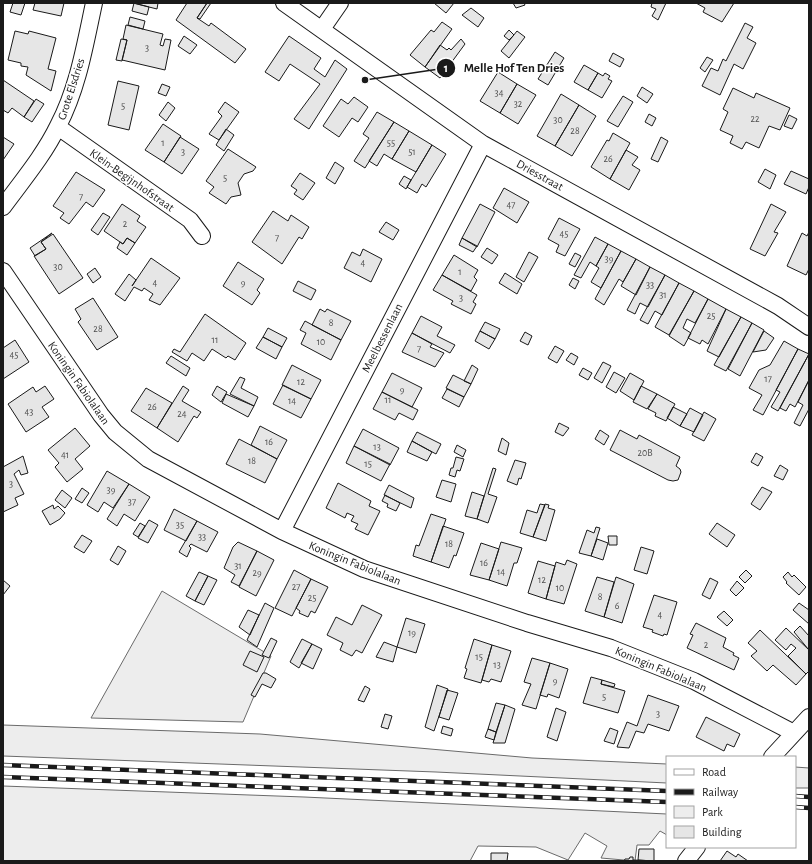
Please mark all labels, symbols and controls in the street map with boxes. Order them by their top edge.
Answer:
house number: 3 [145,43,149,53]
callout: Melle Hof Ten Dries [436,55,573,80]
street label: Grote Elsdries [55,57,87,121]
text: 1 [444,62,448,74]
text: Melle Hof Ten Dries [464,62,564,75]
house number: 34 [495,88,504,98]
house number: 32 [514,99,523,109]
house number: 5 [121,101,125,111]
house number: 22 [750,114,760,124]
house number: 30 [553,115,563,125]
house number: 28 [570,126,580,136]
house number: 1 [161,138,165,148]
house number: 55 [387,138,395,148]
street label: Klein-Begijnhofstraat [87,146,176,214]
house number: 3 [181,147,185,157]
house number: 51 [408,147,416,157]
house number: 26 [603,154,613,164]
street label: Driesstraat [515,157,566,193]
house number: 5 [223,173,227,183]
house number: 7 [79,192,83,202]
house number: 47 [507,200,515,210]
house number: 2 [123,219,128,229]
house number: 45 [560,229,569,239]
house number: 7 [275,233,279,243]
house number: 39 [605,254,614,264]
house number: 4 [361,258,366,268]
house number: 30 [53,262,63,272]
house number: 1 [458,267,462,277]
house number: 4 [153,278,158,288]
house number: 9 [241,278,246,288]
house number: 33 [646,280,654,290]
house number: 31 [659,290,667,300]
house number: 3 [459,293,463,303]
street label: Meelbessenlaan [359,302,405,374]
house number: 25 [707,311,715,321]
house number: 8 [329,318,334,328]
house number: 28 [93,324,103,334]
house number: 11 [212,335,218,345]
house number: 10 [317,337,325,347]
street label: Koningin Fabiolalaan [46,339,112,427]
house number: 7 [417,344,421,354]
house number: 45 [10,350,19,360]
house number: 17 [764,374,772,384]
house number: 12 [297,377,305,387]
house number: 9 [400,385,405,395]
house number: 11 [385,395,391,405]
house number: 14 [288,396,296,406]
house number: 26 [147,402,157,412]
house number: 43 [25,407,33,417]
house number: 24 [177,409,187,419]
house number: 16 [265,437,273,447]
house number: 13 [373,442,381,452]
house number: 20B [637,448,653,458]
house number: 41 [61,450,69,460]
house number: 18 [248,456,256,466]
house number: 15 [364,459,372,469]
house number: 3 [9,479,13,489]
house number: 39 [107,485,116,495]
house number: 37 [128,497,136,507]
house number: 35 [176,520,184,530]
house number: 33 [198,532,206,542]
street label: Koningin Fabiolalaan [307,539,403,587]
house number: 18 [445,539,453,549]
house number: 16 [480,558,488,568]
house number: 31 [234,561,242,571]
house number: 14 [497,567,505,577]
house number: 29 [252,568,262,578]
house number: 12 [538,575,546,585]
house number: 27 [292,582,300,592]
house number: 10 [556,583,564,593]
house number: 8 [598,592,603,602]
house number: 25 [308,593,316,603]
house number: 6 [615,601,620,611]
house number: 4 [658,610,663,620]
house number: 19 [408,628,416,638]
house number: 2 [704,640,709,650]
street label: Koningin Fabiolalaan [613,644,709,694]
house number: 15 [475,652,483,662]
house number: 13 [493,660,501,670]
house number: 9 [553,676,558,686]
house number: 5 [602,692,606,702]
house number: 3 [656,709,660,719]
legend [666,756,796,848]
text: Road [702,766,726,778]
text: Railway [702,786,738,799]
text: Park [702,806,723,818]
text: Building [702,826,742,838]

